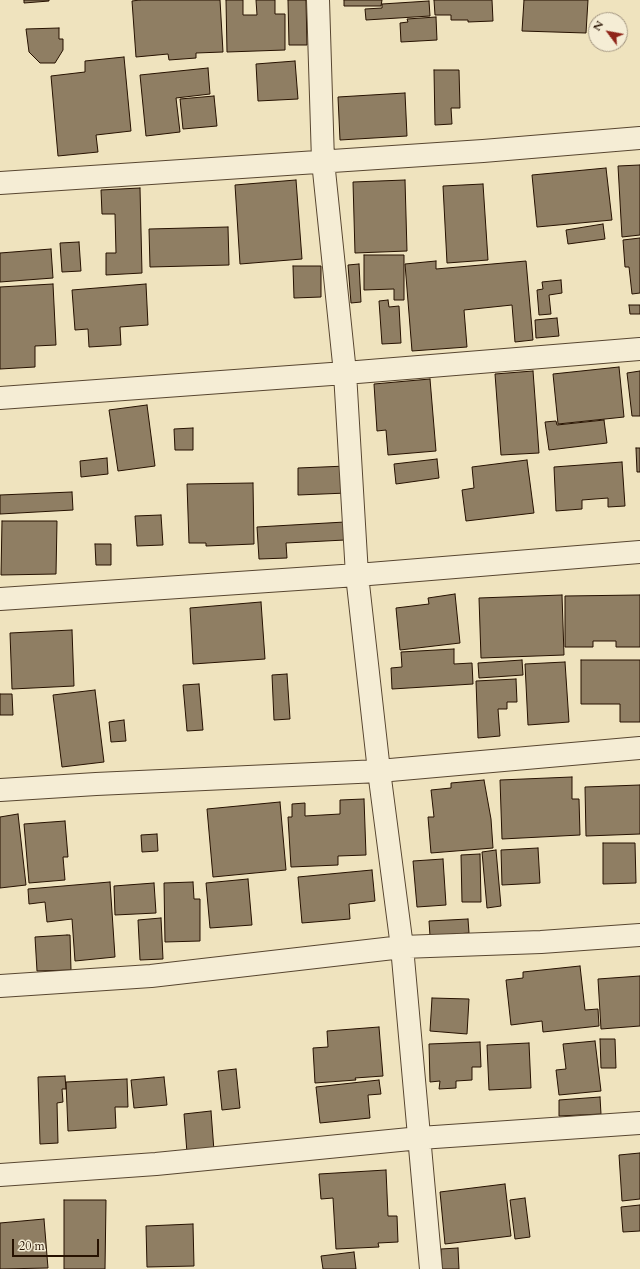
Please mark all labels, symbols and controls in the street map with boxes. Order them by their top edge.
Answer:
north arrow [588,12,628,52]
text: N [589,18,607,34]
scale bar [14,1231,101,1257]
text: 20 m [19,1238,45,1254]

